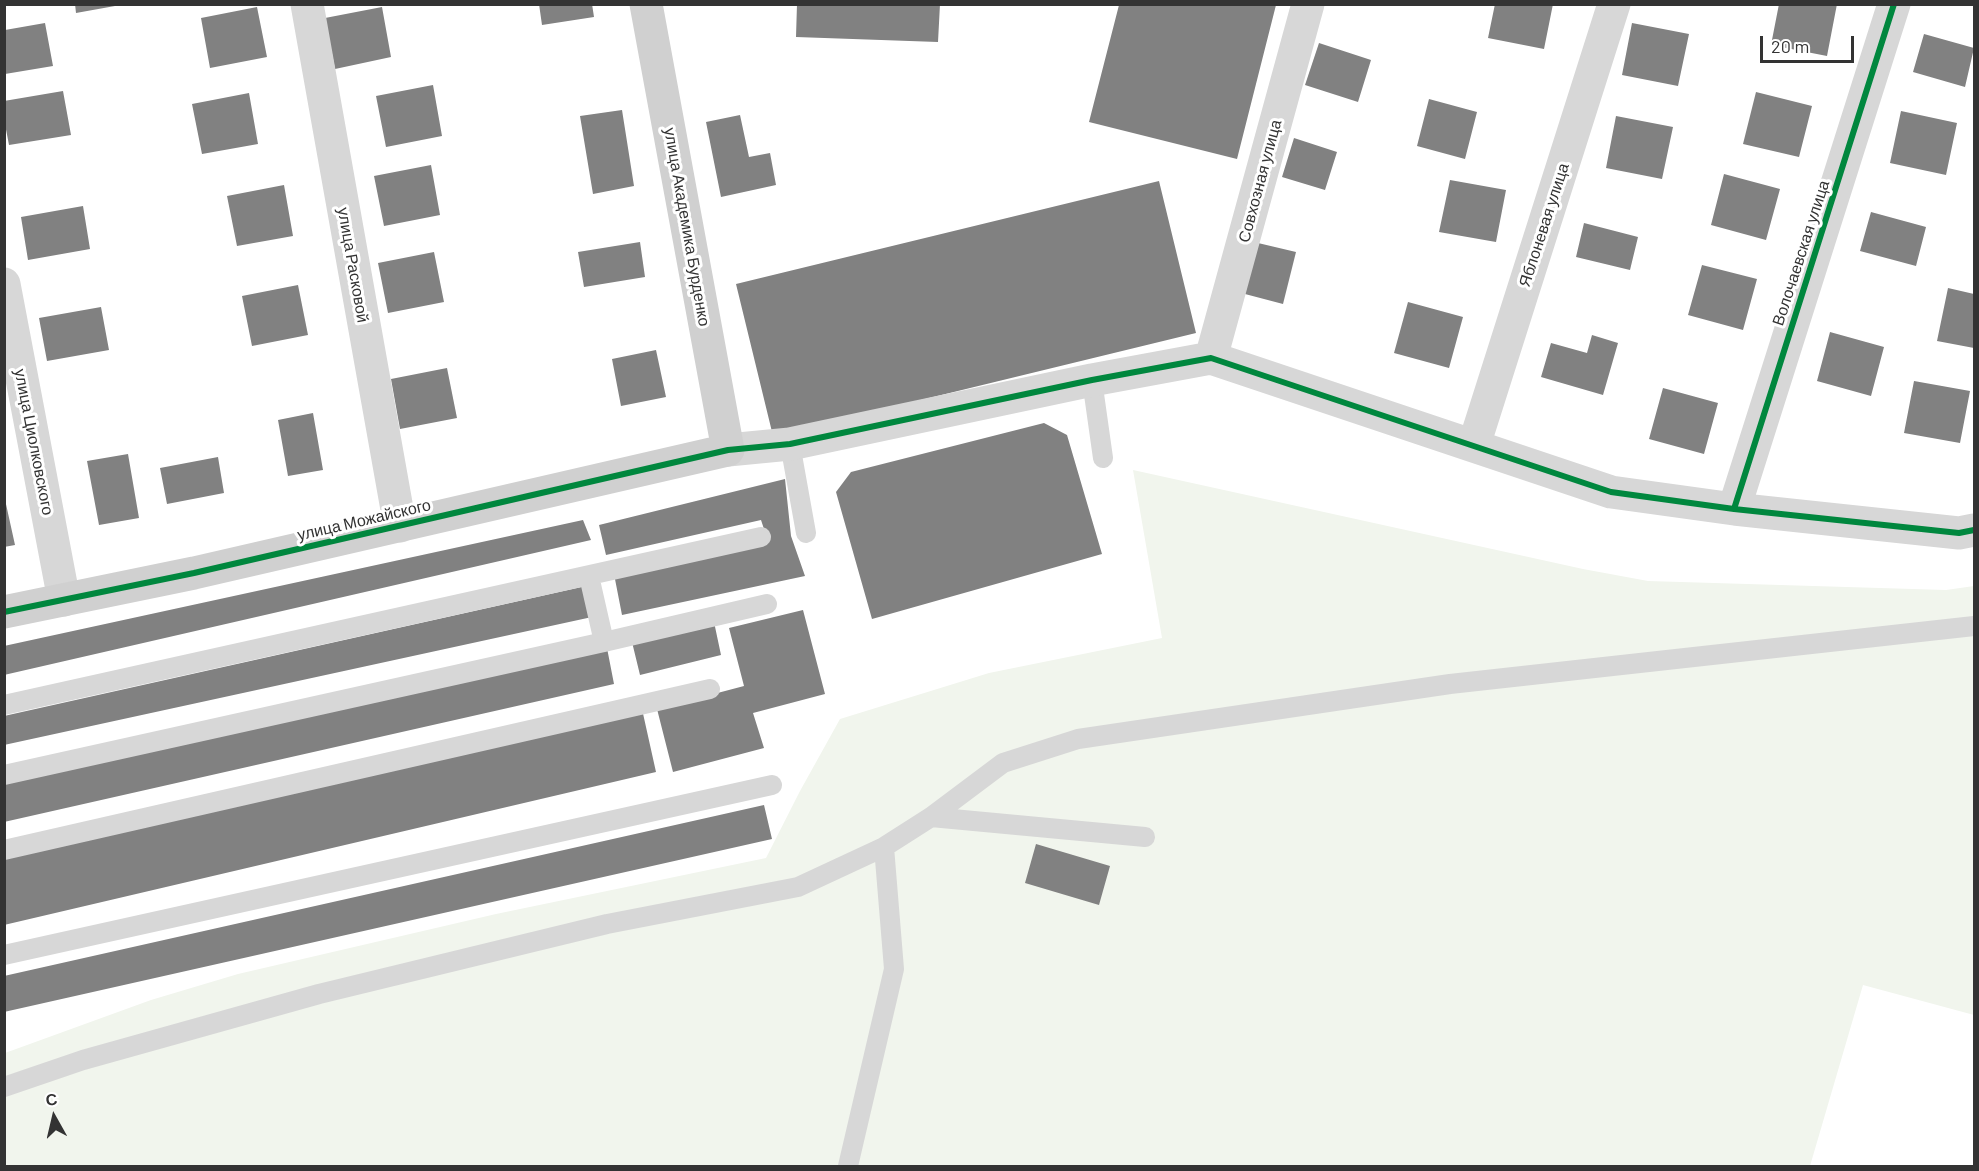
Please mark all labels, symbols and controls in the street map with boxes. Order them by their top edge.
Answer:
scale bar [1763,24,1858,62]
text: 20 m [1771,35,1809,57]
street label: Совхозная улица [1234,117,1286,245]
street label: улица Академика Бурденко [660,126,714,328]
street label: Яблоневая улица [1515,161,1573,289]
street label: Волочаевская улица [1768,178,1834,328]
street label: улица Расковой [333,206,373,324]
street label: улица Циолковского [10,367,58,517]
street label: улица Можайского [295,495,433,545]
north arrow [24,1087,84,1147]
text: С [44,1088,58,1109]

